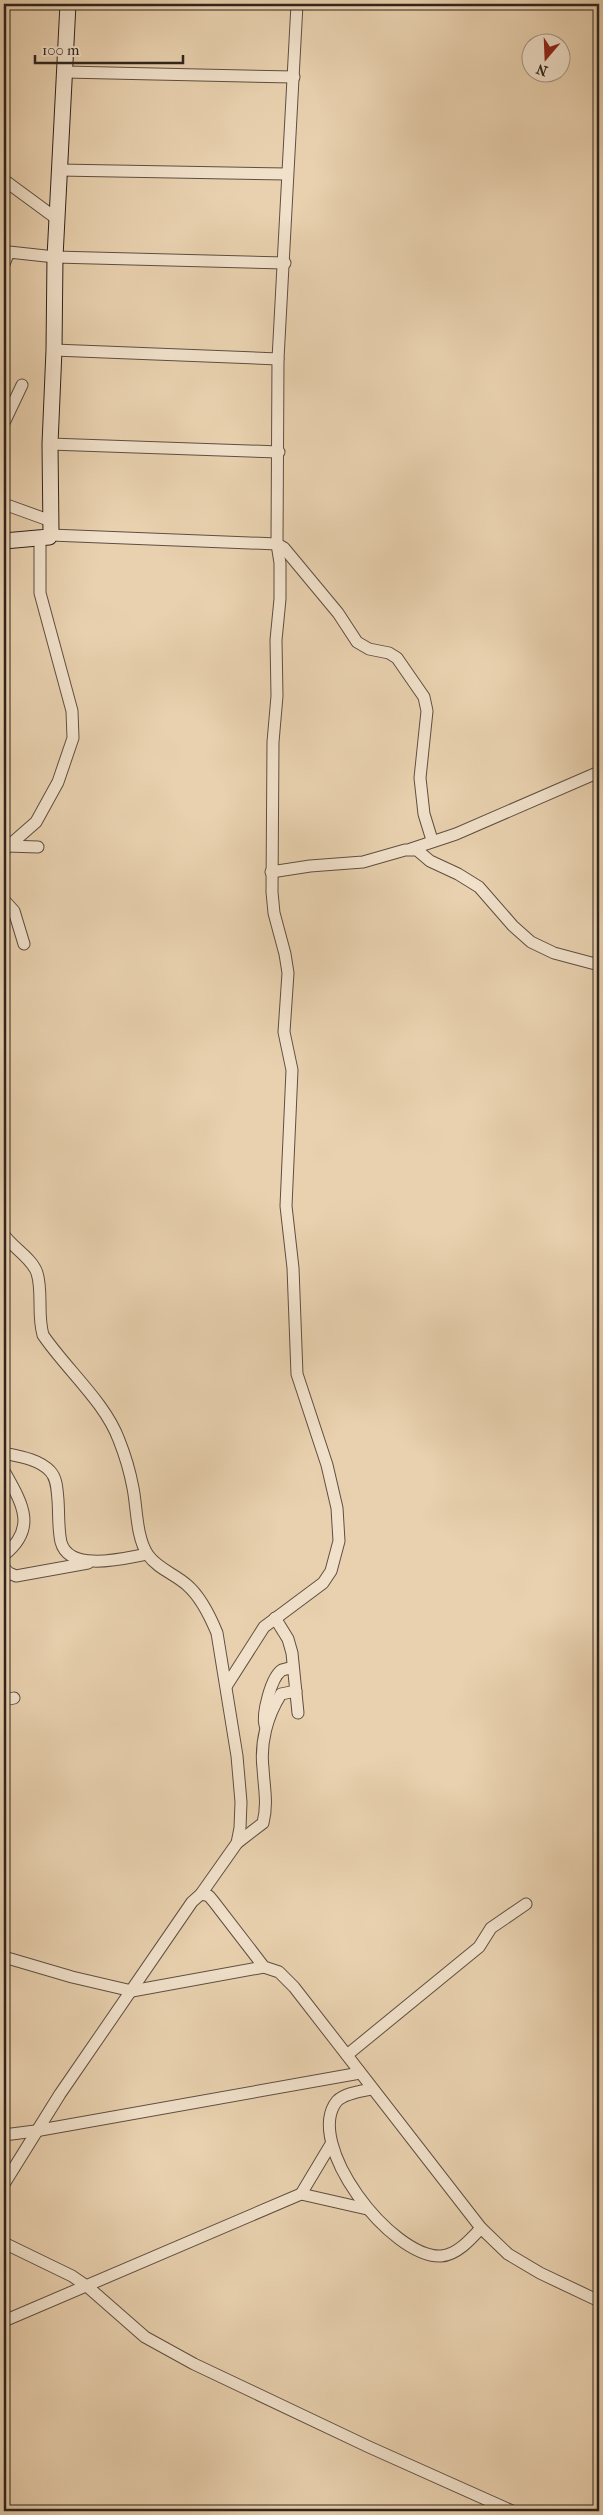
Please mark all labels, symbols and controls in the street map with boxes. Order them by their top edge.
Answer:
scale bar [35,32,182,64]
north arrow [520,32,570,82]
text: 100 m [42,41,80,59]
text: N [534,60,550,80]

